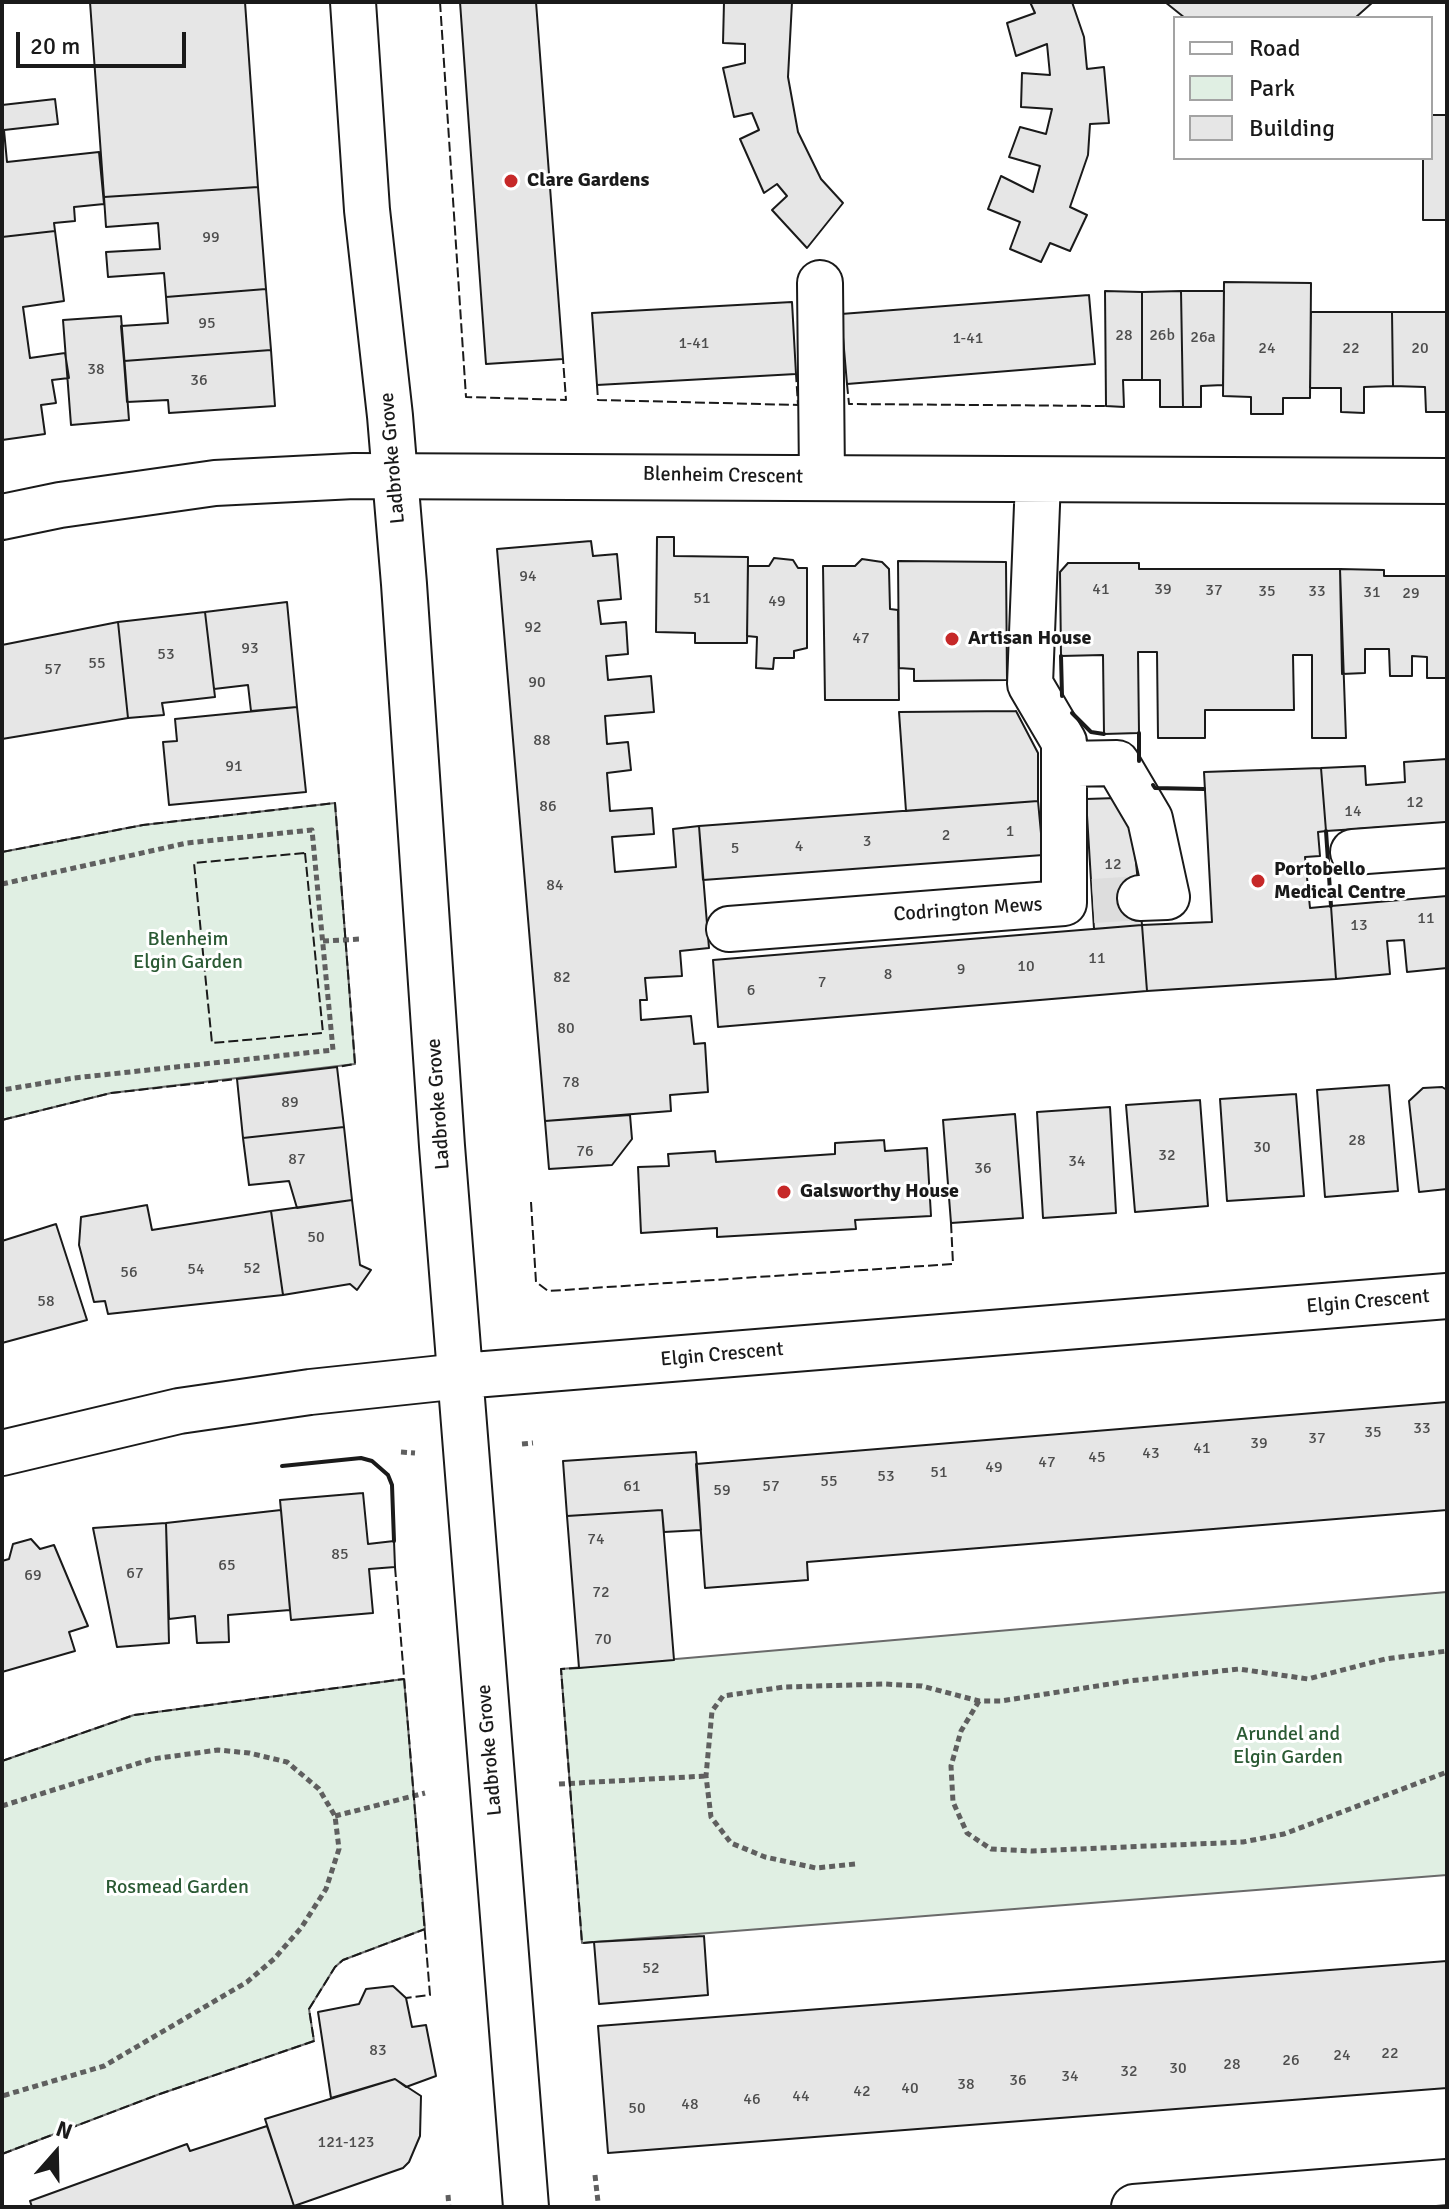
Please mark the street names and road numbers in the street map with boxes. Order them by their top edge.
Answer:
street label: Ladbroke Grove [375,391,411,525]
street label: Blenheim Crescent [643,463,803,489]
street label: Codrington Mews [893,893,1043,927]
street label: Ladbroke Grove [422,1037,456,1171]
street label: Elgin Crescent [1306,1285,1430,1319]
street label: Elgin Crescent [660,1338,784,1372]
street label: Ladbroke Grove [472,1683,508,1817]

